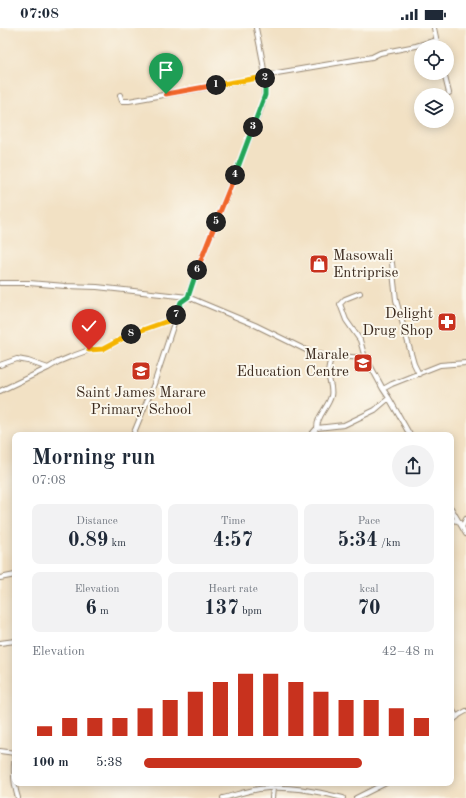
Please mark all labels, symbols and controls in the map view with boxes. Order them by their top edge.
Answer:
text: 07:08 [20,7,59,22]
map controls [414,40,454,128]
button: locate [414,40,454,80]
pin [149,53,183,94]
icon: arrive [155,59,177,81]
pin: 2 [255,68,275,88]
text: 2 [262,72,268,83]
pin: 1 [206,75,226,95]
text: 1 [213,79,219,90]
button: layers [414,88,454,128]
pin: 3 [243,117,263,137]
text: 3 [250,121,256,132]
pin: 4 [225,165,245,185]
text: 4 [232,169,238,180]
pin: 5 [206,212,226,232]
text: 5 [213,216,219,227]
place label: Masowali Entriprise [333,249,398,281]
shop icon: Masowali Entriprise [308,253,330,275]
pin: 6 [187,260,207,280]
text: 6 [194,264,200,275]
pin: 7 [166,305,186,325]
place label: Delight Drug Shop [362,307,433,339]
pin [72,309,106,350]
text: 7 [173,309,179,320]
pharmacy icon: Delight Drug Shop [436,311,458,333]
icon: check [78,315,100,337]
pin: 8 [121,324,141,344]
text: 8 [128,328,134,339]
place label: Marale Education Centre [236,348,349,380]
school or university icon: Marale Education Centre [352,352,374,374]
school or university icon: Saint James Marare Primary School [130,360,152,382]
place label: Saint James Marare Primary School [76,386,206,418]
button: share [392,445,434,487]
text: Morning run [32,447,155,469]
text: 07:08 [32,474,66,487]
text: Distance [76,516,118,527]
text: Time [221,516,245,527]
text: Pace [358,516,380,527]
text: 0.89 [68,531,108,551]
text: 4:57 [213,531,253,551]
text: 5:34 [338,531,378,551]
text: km [108,538,126,549]
text: /km [378,538,400,549]
text: Elevation [75,584,119,595]
text: Heart rate [208,584,258,595]
text: kcal [360,584,378,595]
text: 6 [85,599,97,619]
text: 137 [204,599,239,619]
text: 70 [357,599,381,619]
text: m [97,606,109,617]
text: bpm [239,606,262,617]
text: Elevation [32,645,85,658]
text: 42–48 m [382,645,434,658]
text: 100 m [32,756,69,769]
text: 5:38 [96,756,122,769]

